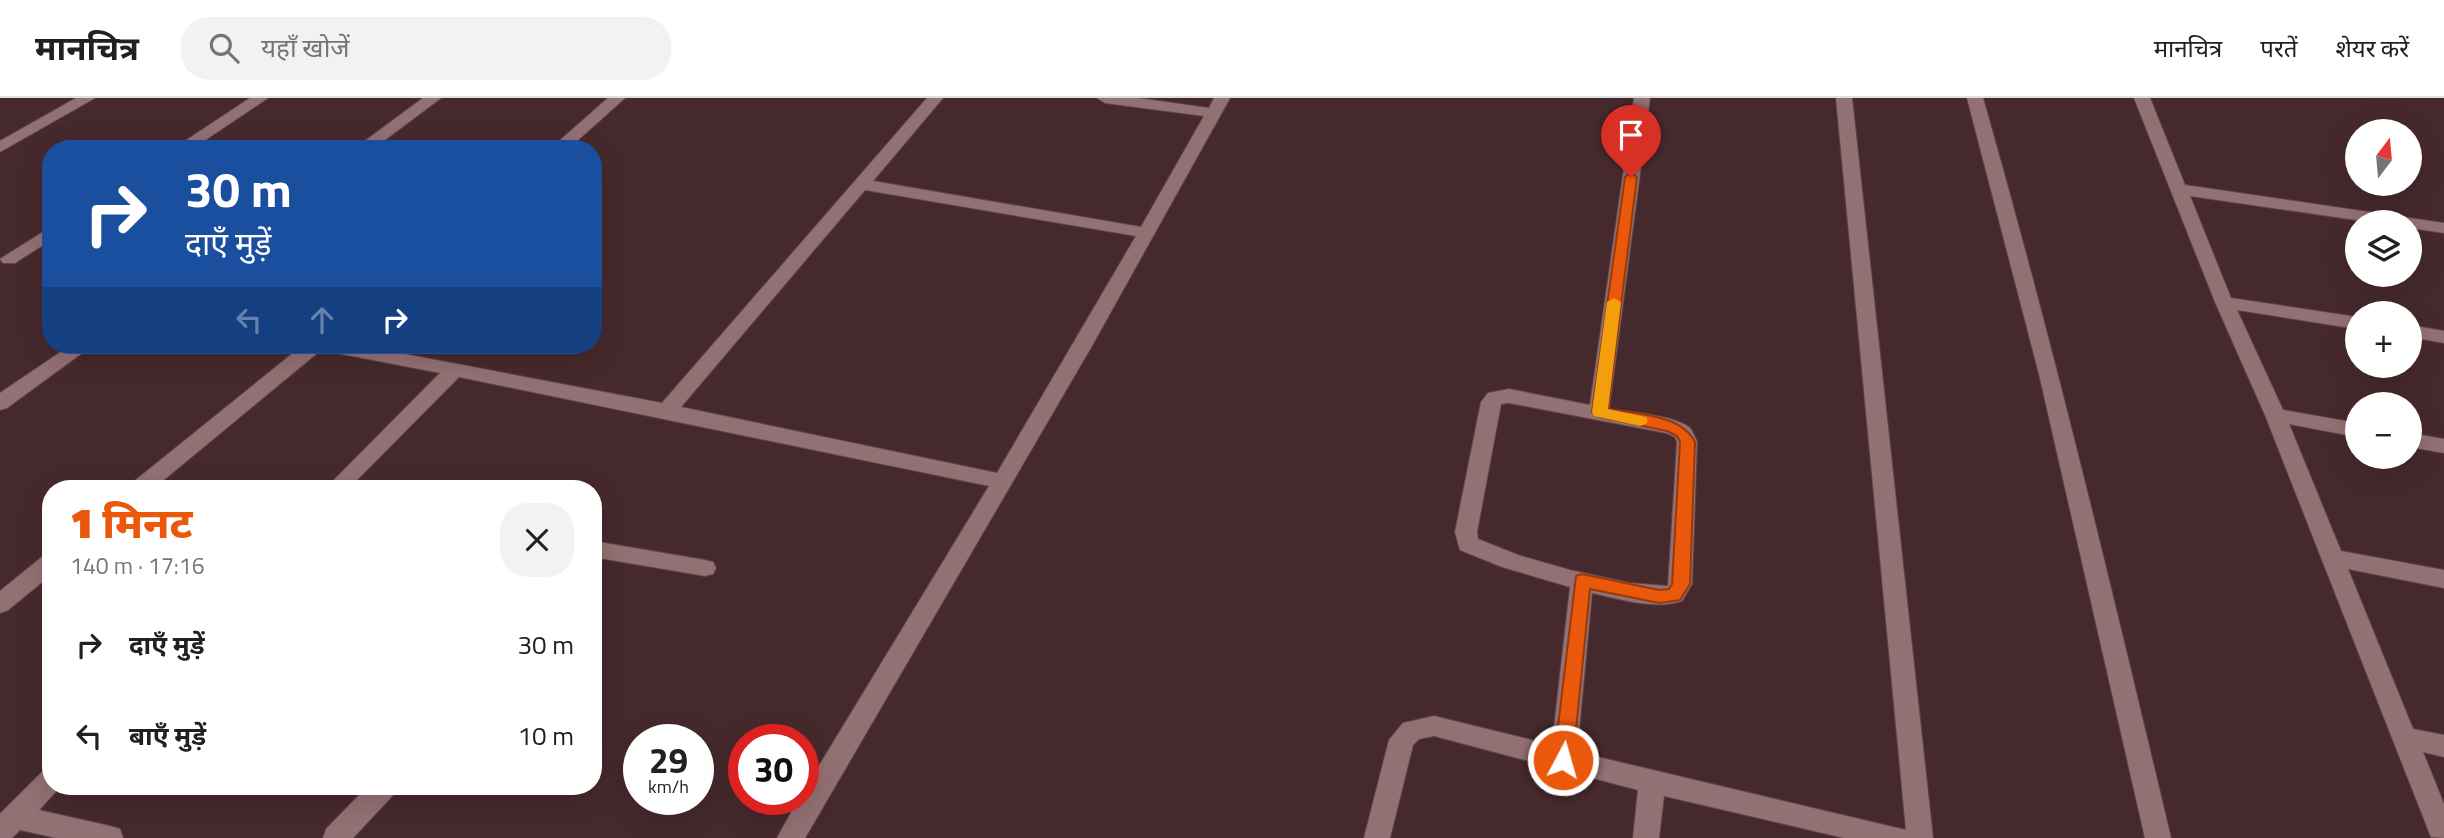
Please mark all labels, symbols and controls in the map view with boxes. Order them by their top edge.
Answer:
search box [181,17,671,80]
text: मानचित्र [35,23,139,73]
text: यहाँ खोजें [261,28,350,67]
icon: search [205,29,243,67]
text: मानचित्र [2154,30,2222,66]
text: परतें [2260,30,2297,66]
text: शेयर करें [2335,30,2409,66]
pin [1601,105,1661,177]
icon: arrive [1612,116,1650,154]
north arrow [2345,119,2422,196]
map controls [2345,119,2422,469]
text: 30 m [185,151,292,226]
icon: right [70,168,161,259]
button: layers [2345,210,2422,287]
text: दाएँ मुड़ें [185,219,271,267]
icon: left [230,301,268,339]
icon: ahead [303,301,341,339]
icon: right [376,301,414,339]
button: + [2345,301,2422,378]
button: − [2345,392,2422,469]
text: 1 मिनट [70,490,193,554]
button: close [500,503,574,577]
text: 140 m · 17:16 [70,548,205,583]
text: दाएँ मुड़ें [129,625,205,664]
text: 30 m [517,625,574,664]
icon: right [70,626,108,664]
text: बाएँ मुड़ें [129,716,206,755]
text: 10 m [517,716,574,755]
icon: left [70,717,108,755]
position arrow [1526,723,1600,797]
speed limit sign: 30 [728,724,819,815]
text: 29 [649,733,688,787]
text: km/h [648,773,689,800]

